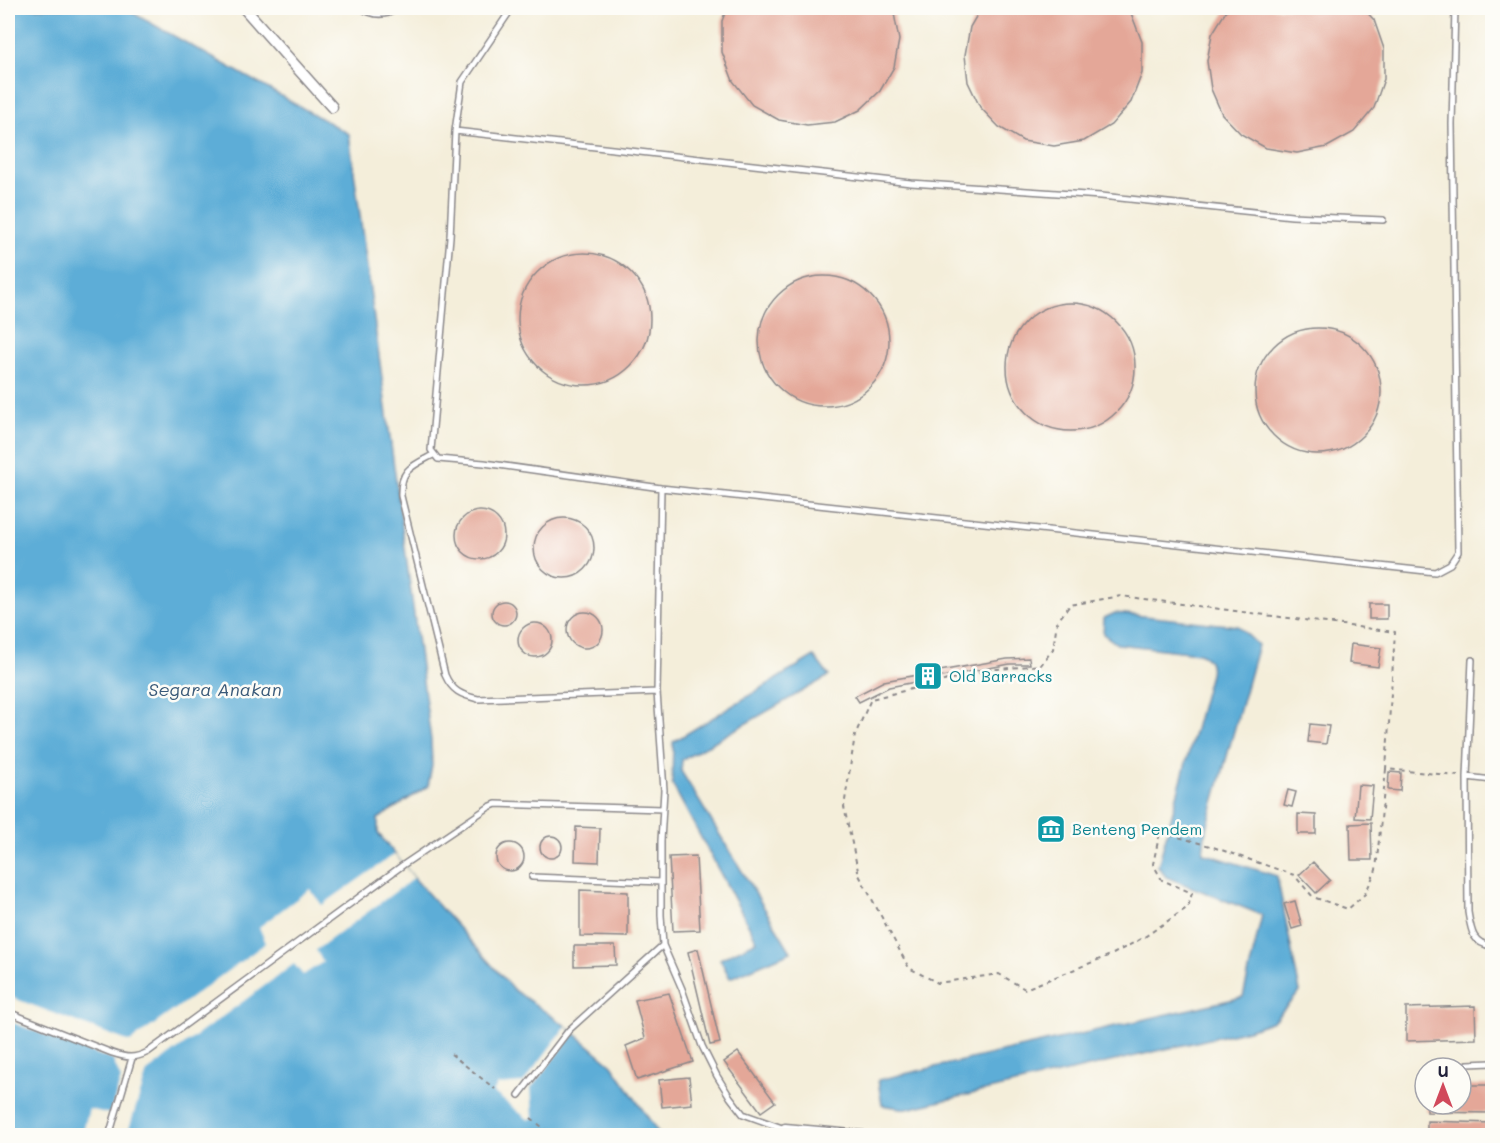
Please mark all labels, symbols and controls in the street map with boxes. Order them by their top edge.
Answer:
building icon: Old Barracks [912,660,944,692]
place label: Old Barracks [949,665,1053,686]
water label: Segara Anakan [148,677,282,701]
museum icon: Benteng Pendem [1035,813,1067,845]
place label: Benteng Pendem [1072,818,1202,839]
north arrow [1413,1056,1473,1116]
text: U [1437,1060,1449,1081]

